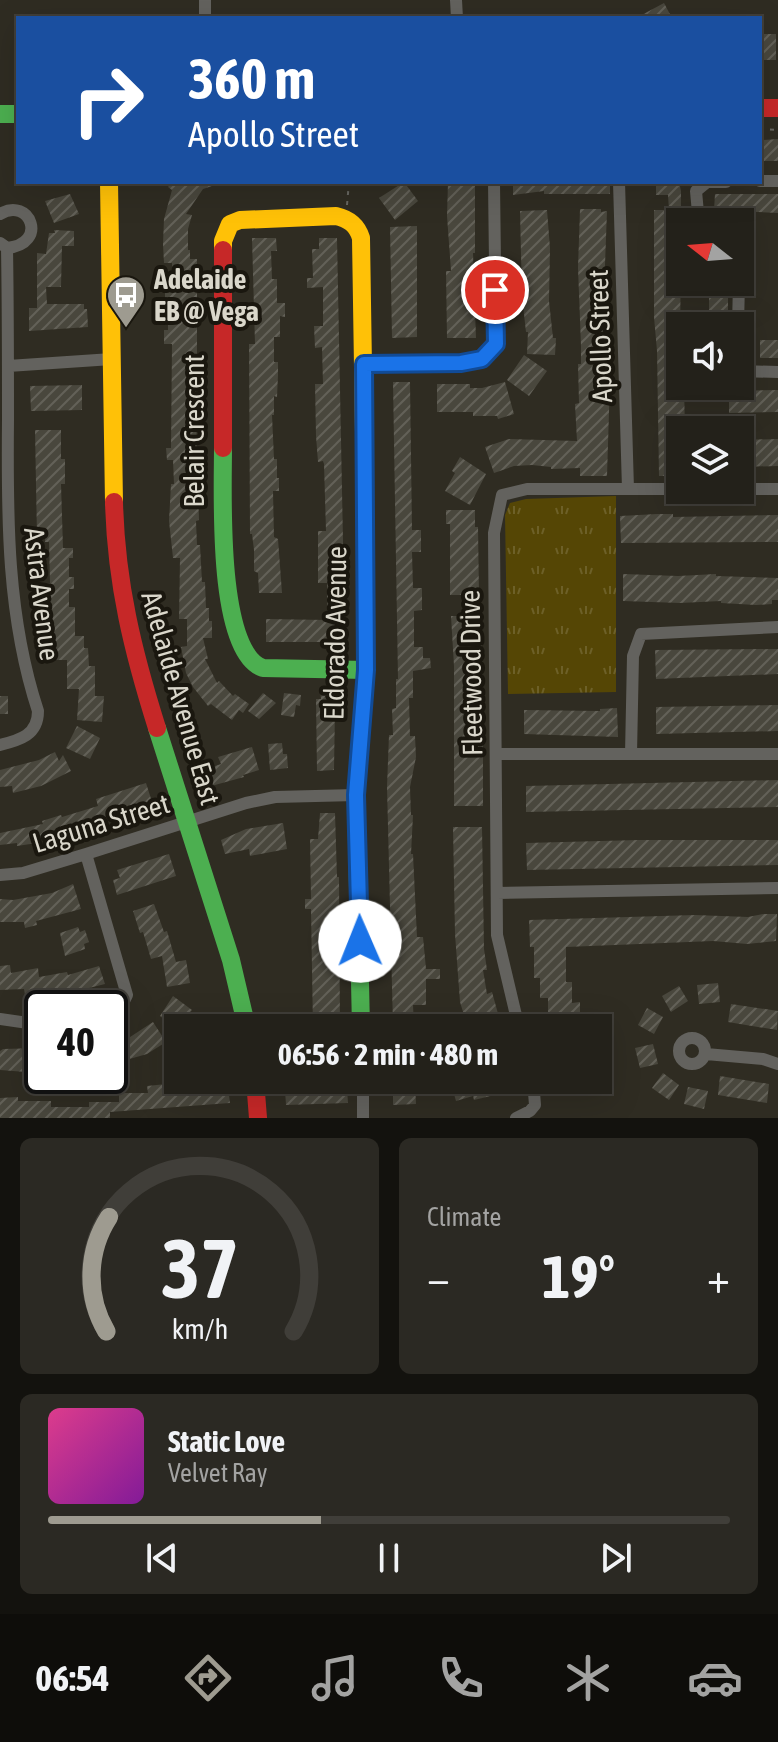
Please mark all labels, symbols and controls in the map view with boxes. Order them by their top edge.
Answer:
text: 360 m [188,47,315,111]
icon: right [56,48,160,152]
text: Apollo Street [188,113,359,155]
north arrow [666,208,754,296]
map controls [666,208,754,504]
pin [461,256,529,324]
place label: Adelaide EB @ Vega [153,263,259,327]
icon: arrive [473,268,517,312]
street label: Apollo Street [582,269,618,403]
bus stop icon: Adelaide EB @ Vega [105,274,147,329]
button: sound [666,312,754,400]
street label: Belair Crescent [178,354,210,508]
button: layers [666,416,754,504]
street label: Astra Avenue [18,526,66,662]
street label: Eldorado Avenue [317,546,353,720]
street label: Adelaide Avenue East [135,588,227,808]
street label: Fleetwood Drive [454,590,488,756]
street label: Laguna Street [29,787,173,859]
position arrow [318,899,402,983]
speed limit sign: 40 [24,990,128,1094]
text: 06:56 · 2 min · 480 m [278,1037,498,1071]
text: Climate [427,1202,501,1232]
text: 37 [160,1220,239,1316]
text: 19° [542,1242,615,1311]
text: − [427,1252,450,1302]
text: + [707,1252,730,1302]
text: km/h [171,1312,228,1345]
text: Static Love [168,1424,285,1458]
text: Velvet Ray [168,1458,268,1488]
icon: previous [140,1536,184,1580]
icon: pause [367,1536,411,1580]
icon: next [594,1536,638,1580]
icon: directions [180,1650,236,1706]
icon: music [307,1650,363,1706]
icon: phone [433,1650,489,1706]
icon: climate [560,1650,616,1706]
icon: car [687,1650,743,1706]
text: 06:54 [35,1657,109,1699]

